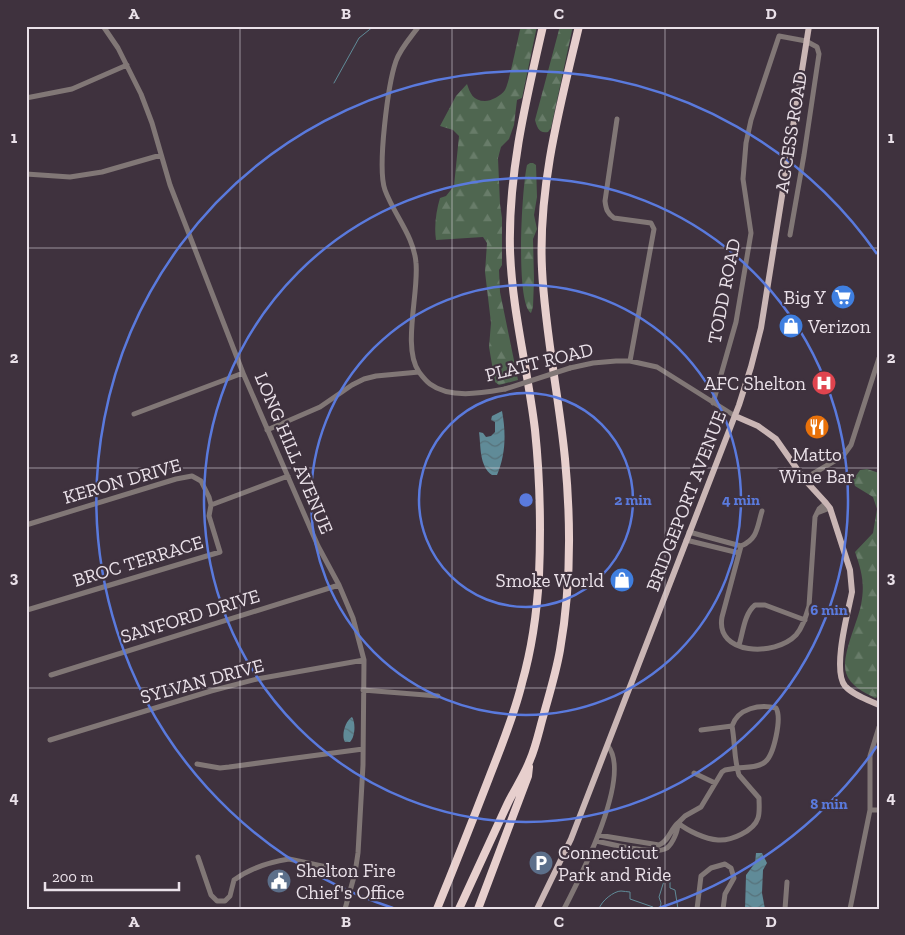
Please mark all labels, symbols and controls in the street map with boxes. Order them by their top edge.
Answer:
text: A [129,4,140,23]
text: B [341,4,351,23]
text: C [554,4,564,23]
text: D [765,4,777,23]
street label: ACCESS ROAD [770,70,812,194]
text: 1 [11,128,18,147]
text: 1 [888,128,895,147]
street label: TODD ROAD [703,236,745,346]
supermarket icon: Big Y [830,284,856,310]
place label: Big Y [783,286,826,309]
shop icon: Verizon [778,313,804,339]
place label: Verizon [807,315,871,338]
street label: PLATT ROAD [483,337,595,387]
text: 2 [10,348,19,367]
text: 2 [887,348,896,367]
street label: LONG HILL AVENUE [250,369,338,537]
hospital icon: AFC Shelton [811,370,837,396]
place label: AFC Shelton [704,372,806,395]
street label: BRIDGEPORT AVENUE [641,407,731,595]
restaurant icon: Matto Wine Bar [804,414,830,440]
place label: Matto Wine Bar [779,443,855,488]
street label: KERON DRIVE [60,453,184,509]
centre of rings [517,491,535,509]
text: 2 min [614,491,652,509]
text: 4 min [722,491,760,509]
street label: BROC TERRACE [70,530,206,592]
shop icon: Smoke World [609,567,635,593]
text: 3 [10,568,19,587]
text: 3 [887,568,896,587]
place label: Smoke World [496,569,605,592]
street label: SANFORD DRIVE [118,584,262,648]
text: 6 min [810,601,848,619]
street label: SYLVAN DRIVE [138,653,266,709]
text: 4 [9,788,19,807]
text: 4 [886,788,896,807]
text: 8 min [810,795,848,813]
place label: Connecticut Park and Ride [558,841,671,886]
parking icon: Connecticut Park and Ride [528,850,554,876]
place label: Shelton Fire Chief's Office [296,859,405,904]
scale bar [45,860,179,892]
text: 200 m [52,868,93,886]
public building icon: Shelton Fire Chief's Office [266,868,292,894]
text: A [129,912,140,931]
text: B [341,912,351,931]
text: C [554,912,564,931]
text: D [765,912,777,931]

